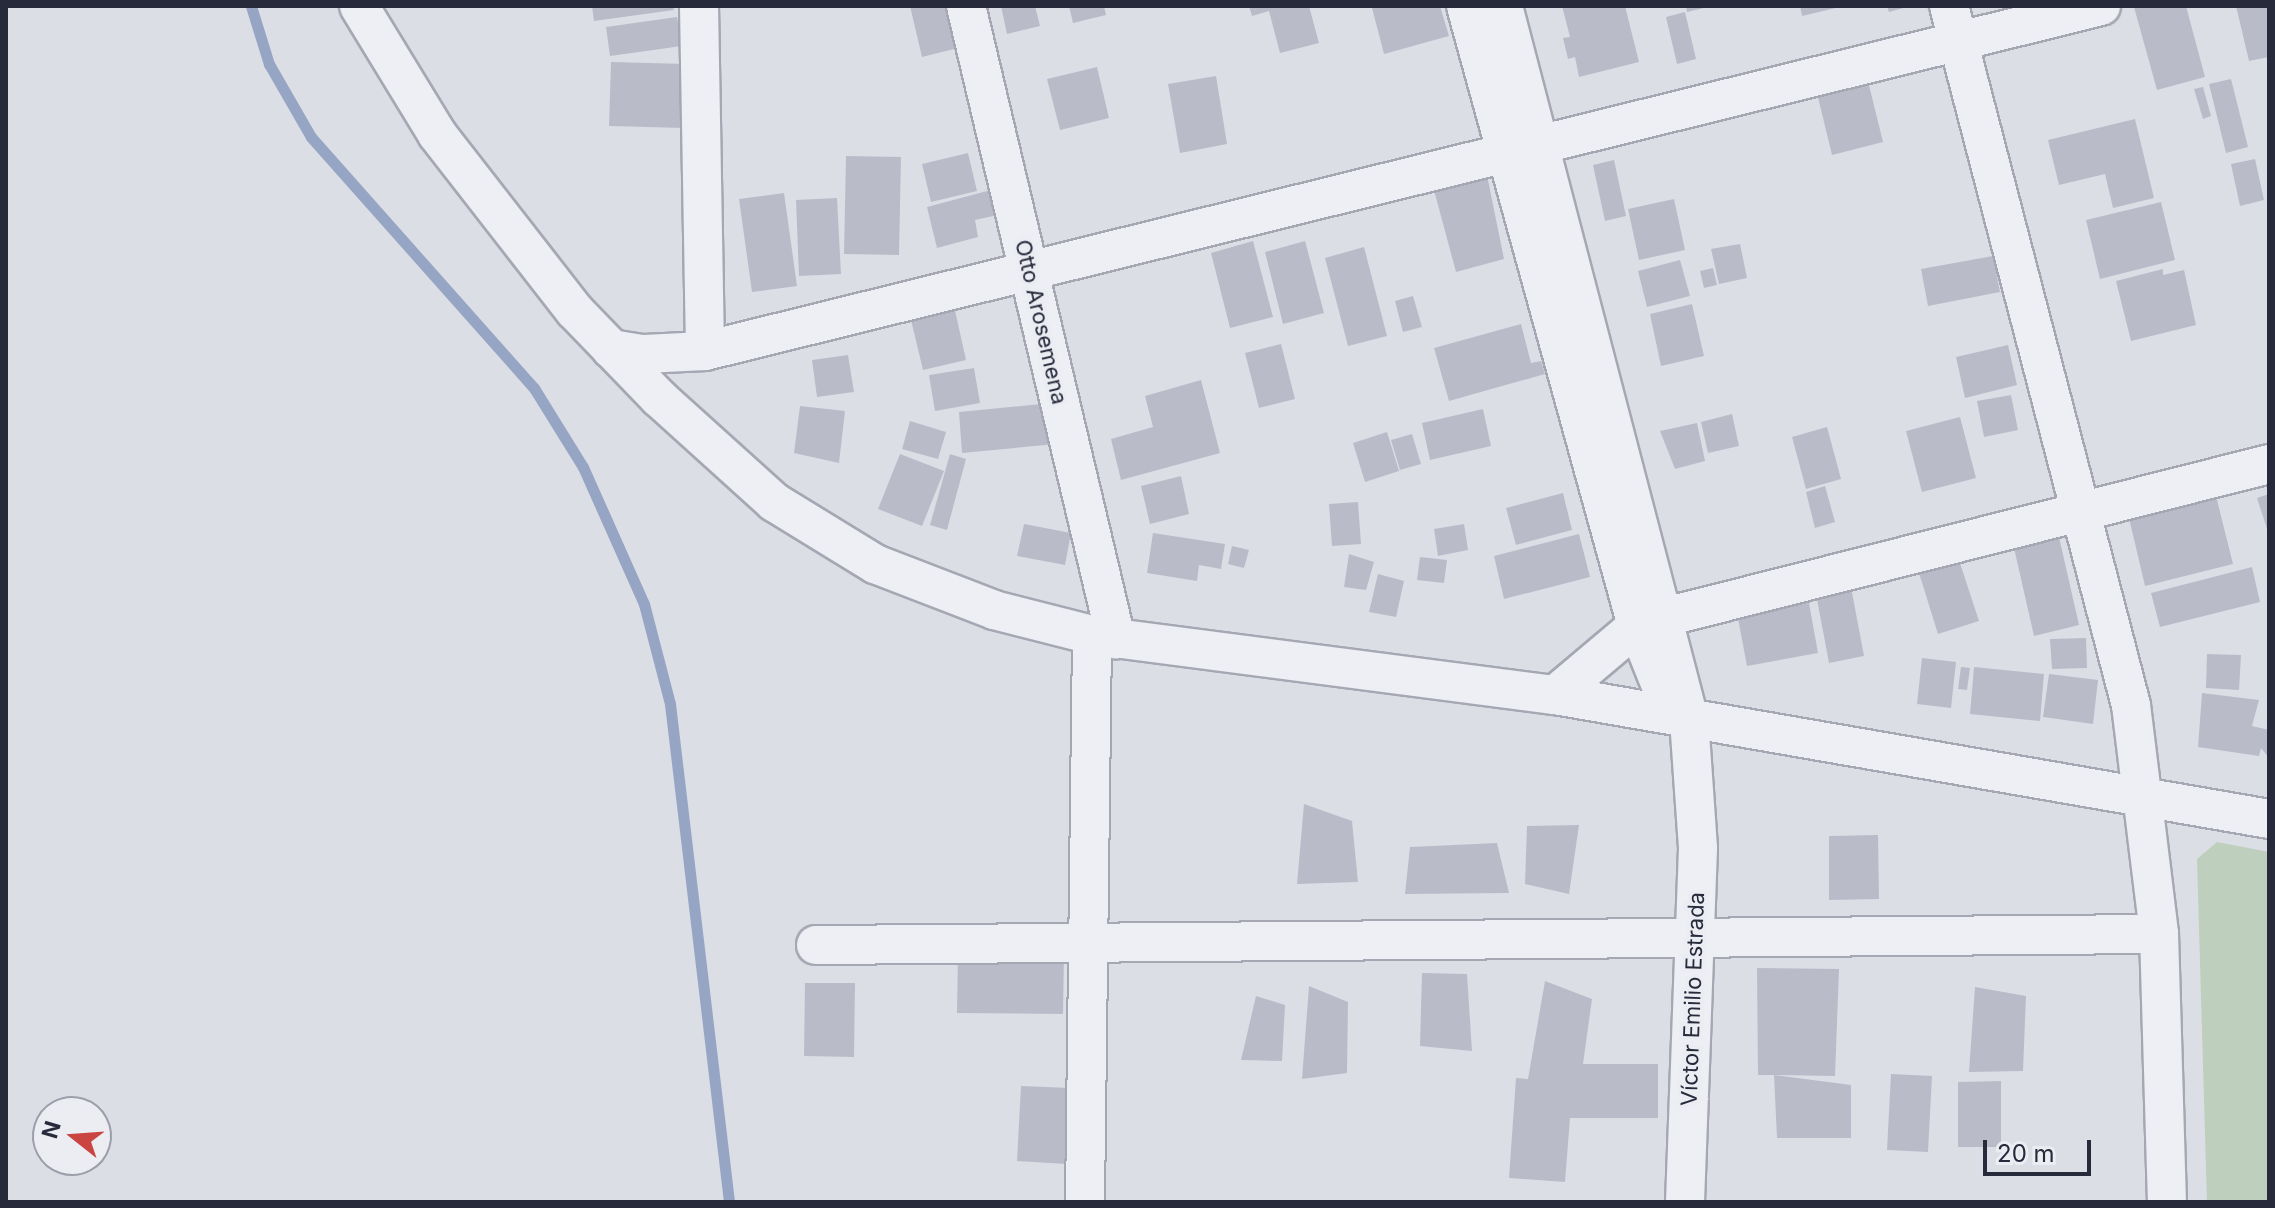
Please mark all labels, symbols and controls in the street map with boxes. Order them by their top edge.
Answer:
street label: Otto Arosemena [1009,237,1073,407]
street label: Víctor Emilio Estrada [1676,892,1710,1106]
north arrow [32,1096,112,1176]
text: N [36,1118,66,1141]
scale bar [1987,1124,2095,1174]
text: 20 m [1997,1139,2055,1168]

